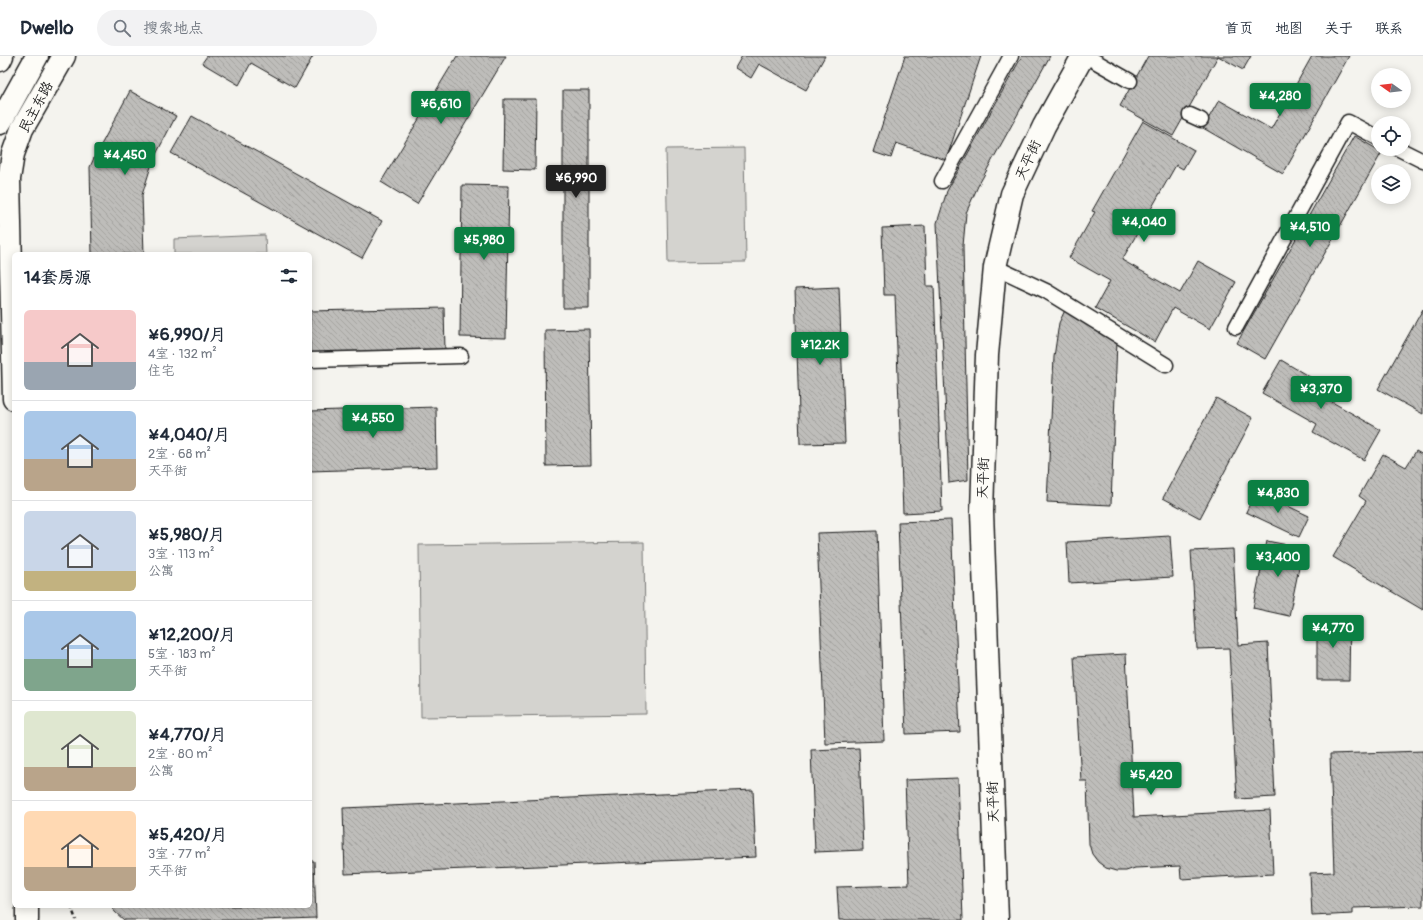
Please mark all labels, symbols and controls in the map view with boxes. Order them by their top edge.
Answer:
search box [97,10,377,46]
text: Dwello [20,16,73,40]
icon: search [111,17,133,39]
text: 搜索地点 [143,19,203,38]
text: 首页 [1225,20,1253,37]
text: 地图 [1275,20,1303,37]
text: 关于 [1325,20,1353,37]
text: 联系 [1375,20,1403,37]
north arrow [1371,68,1411,108]
map controls [1371,68,1411,204]
street label: 民主东路 [15,78,57,136]
pin: ¥4,280 [1247,83,1313,117]
text: ¥4,280 [1259,88,1301,104]
pin: ¥6,610 [408,91,474,125]
text: ¥6,610 [420,96,462,112]
button: locate [1371,116,1411,156]
street label: 天平街 [1011,137,1045,183]
pin: ¥4,450 [92,142,158,176]
text: ¥4,450 [103,147,147,163]
button: layers [1371,164,1411,204]
pin: ¥6,990 [543,165,609,199]
text: ¥6,990 [555,170,597,186]
pin: ¥4,040 [1111,209,1177,243]
text: ¥4,040 [1121,214,1167,230]
pin: ¥4,510 [1277,214,1343,248]
text: ¥4,510 [1290,219,1330,235]
pin: ¥5,980 [451,227,517,261]
text: ¥5,980 [463,232,505,248]
icon: filters [278,265,300,287]
text: 14套房源 [24,267,92,288]
text: ¥6,990/月 [148,324,226,345]
icon: home [56,326,104,374]
pin: ¥12.2K [787,332,853,366]
text: ¥12.2K [800,337,840,353]
text: 4室 · 132 m² [148,346,217,362]
text: 住宅 [148,363,174,379]
pin: ¥3,370 [1288,376,1354,410]
text: ¥3,370 [1300,381,1342,397]
pin: ¥4,550 [340,405,406,439]
text: ¥4,550 [352,410,394,426]
text: ¥4,040/月 [148,424,230,445]
icon: home [56,427,104,475]
text: 2室 · 68 m² [148,446,211,462]
street label: 天平街 [974,457,992,499]
text: 天平街 [148,463,187,479]
pin: ¥4,830 [1245,480,1311,514]
text: ¥4,830 [1257,485,1299,501]
text: ¥5,980/月 [148,524,225,545]
icon: home [56,527,104,575]
pin: ¥3,400 [1245,544,1311,578]
text: 3室 · 113 m² [148,546,214,562]
text: ¥3,400 [1256,549,1300,565]
text: 公寓 [148,563,174,579]
pin: ¥4,770 [1300,615,1366,649]
text: ¥4,770 [1312,620,1354,636]
text: ¥12,200/月 [148,624,236,645]
icon: home [56,627,104,675]
text: 5室 · 183 m² [148,646,216,662]
text: 天平街 [148,663,187,679]
text: ¥4,770/月 [148,724,227,745]
icon: home [56,727,104,775]
text: 2室 · 80 m² [148,746,212,762]
pin: ¥5,420 [1118,762,1184,796]
text: 公寓 [148,763,174,779]
text: ¥5,420 [1129,767,1173,783]
street label: 天平街 [984,781,1002,823]
text: ¥5,420/月 [148,824,227,845]
icon: home [56,827,104,875]
text: 3室 · 77 m² [148,846,211,862]
text: 天平街 [148,863,187,879]

